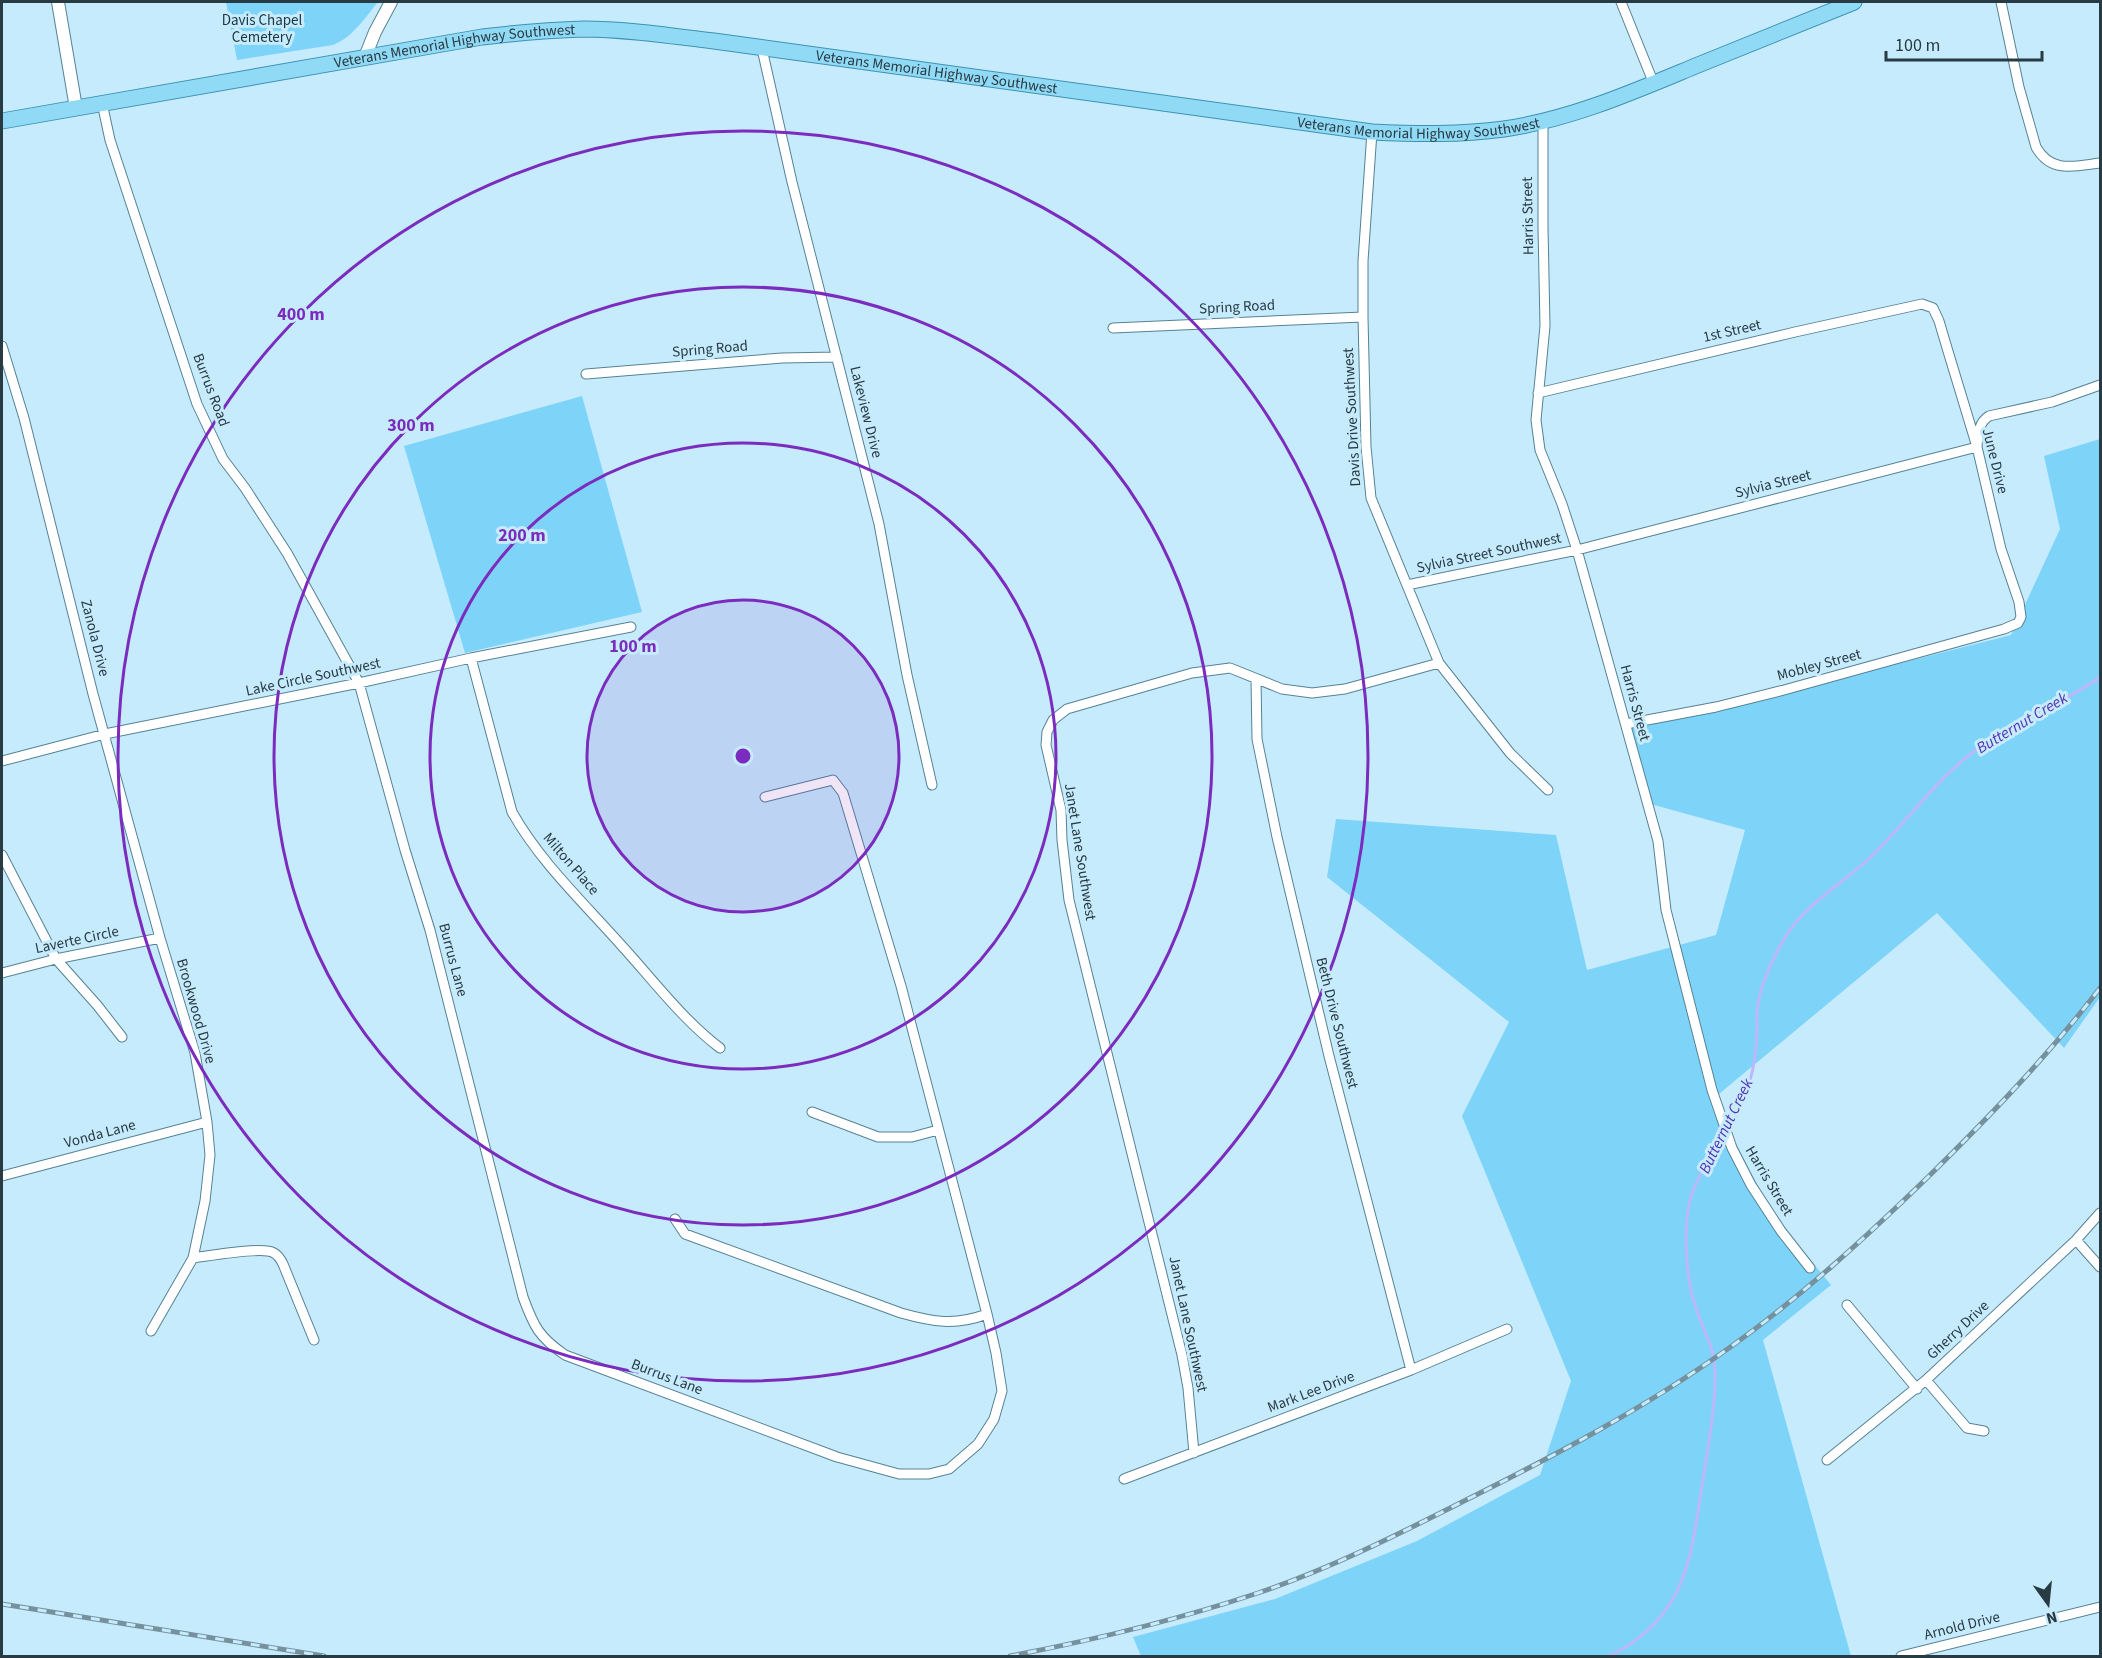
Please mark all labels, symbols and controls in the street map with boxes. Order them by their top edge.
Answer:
park label: Davis Chapel Cemetery [222,10,302,48]
street label: Veterans Memorial Highway Southwest [332,19,576,73]
scale bar [1886,24,2042,62]
text: 100 m [1895,33,1940,58]
street label: Veterans Memorial Highway Southwest [815,45,1059,99]
street label: Veterans Memorial Highway Southwest [1296,111,1542,144]
street label: Harris Street [1517,177,1539,255]
street label: Spring Road [1198,295,1276,319]
text: 400 m [277,302,325,327]
street label: 1st Street [1701,314,1763,348]
street label: Spring Road [671,335,749,363]
street label: Davis Drive Southwest [1338,347,1366,487]
street label: Burrus Road [187,350,235,430]
street label: Lakeview Drive [844,364,888,460]
text: 300 m [387,413,435,438]
street label: June Drive [1977,426,2013,496]
street label: Sylvia Street [1733,464,1813,504]
text: 200 m [498,523,546,548]
street label: Sylvia Street Southwest [1415,527,1563,579]
street label: Zanola Drive [75,597,115,679]
text: 100 m [609,634,657,659]
street label: Mobley Street [1775,644,1863,686]
street label: Lake Circle Southwest [244,652,382,702]
street label: Harris Street [1615,662,1655,744]
water label: Butternut Creek [1972,687,2072,759]
centre of rings [733,746,753,766]
street label: Janet Lane Southwest [1059,782,1101,922]
street label: Milton Place [538,828,604,900]
street label: Laverte Circle [33,921,121,959]
street label: Burrus Lane [433,921,473,999]
street label: Beth Drive Southwest [1311,955,1363,1091]
street label: Brookwood Drive [171,956,221,1066]
water label: Butternut Creek [1694,1075,1759,1177]
street label: Vonda Lane [62,1114,138,1154]
street label: Harris Street [1740,1142,1798,1220]
street label: Janet Lane Southwest [1163,1254,1213,1394]
street label: Gherry Drive [1922,1296,1994,1364]
street label: Burrus Lane [628,1354,706,1400]
street label: Mark Lee Drive [1264,1366,1358,1418]
north arrow [2018,1574,2078,1634]
street label: Arnold Drive [1922,1606,2002,1646]
text: N [2044,1606,2060,1630]

